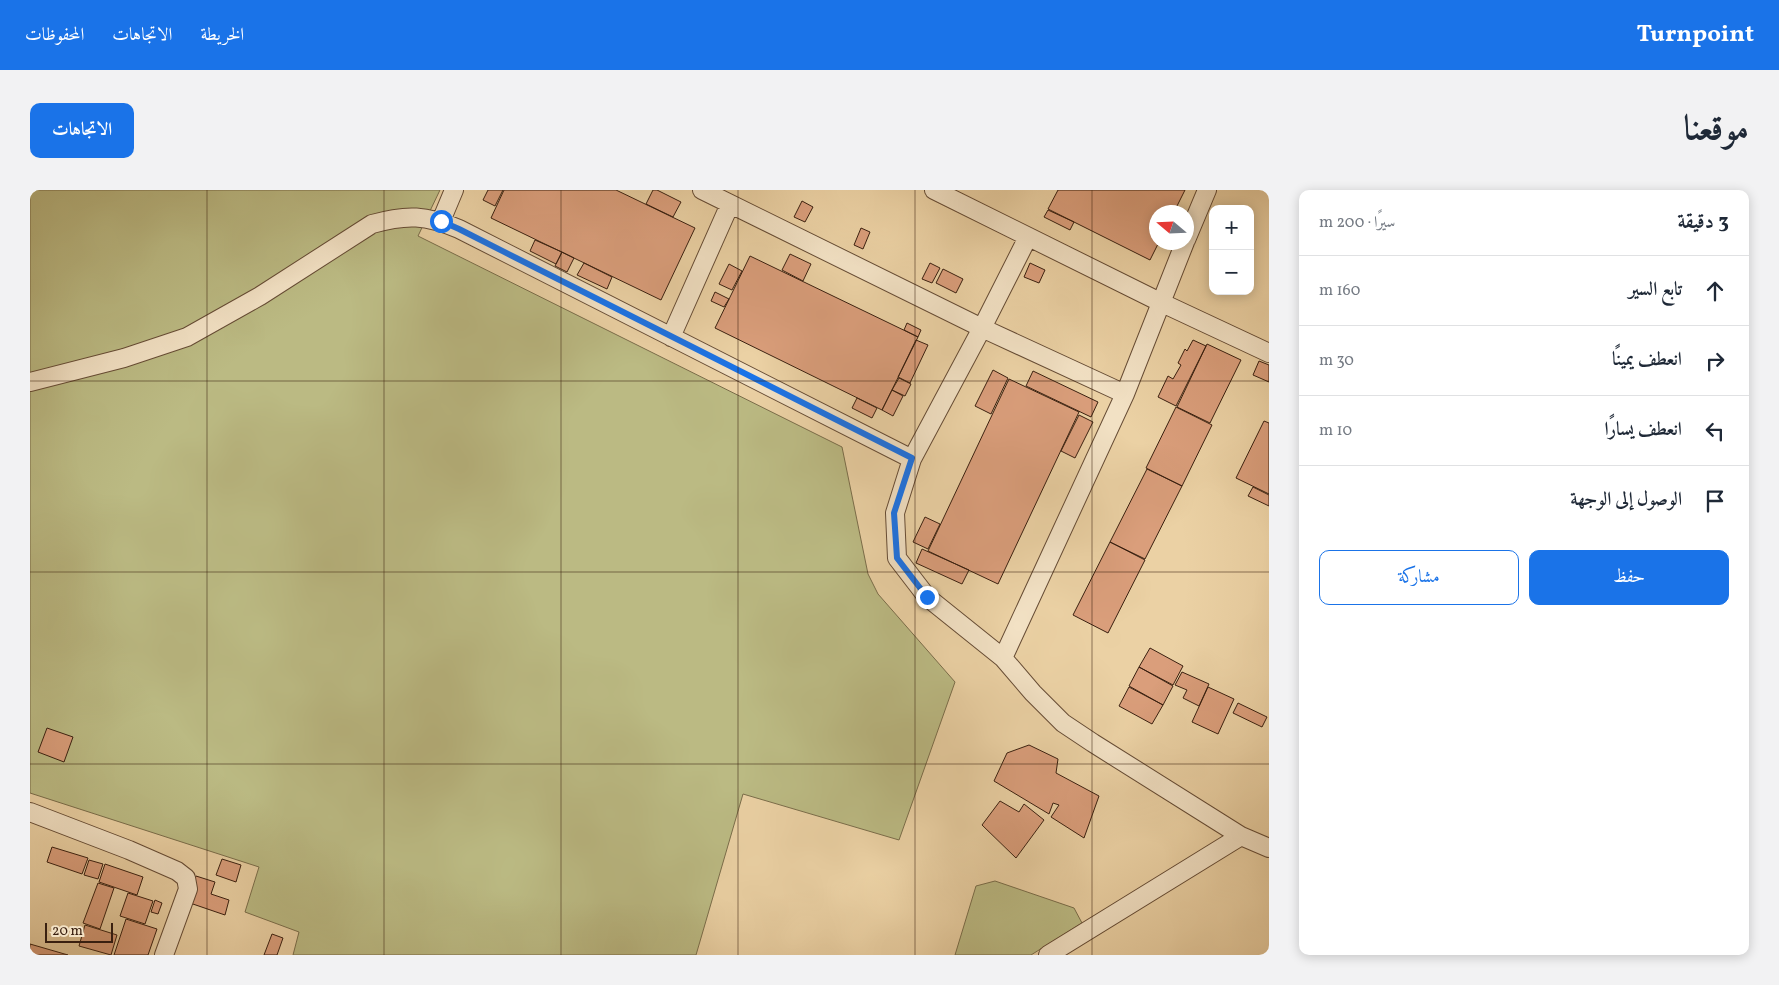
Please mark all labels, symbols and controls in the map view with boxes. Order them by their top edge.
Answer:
text: Turnpoint [1636,18,1754,52]
text: المحفوظات [25,23,84,48]
text: الاتجاهات [112,23,172,48]
text: الخريطة [200,23,244,48]
button: الاتجاهات [30,103,134,158]
text: موقعنا [1684,106,1749,154]
north arrow [1149,205,1194,250]
map controls [1209,205,1254,295]
button: + [1209,205,1254,250]
text: 3 دقيقة [1677,208,1729,237]
route start [430,210,453,233]
text: سيرًا · 200 m [1319,212,1395,234]
button: − [1209,250,1254,295]
text: تابع السير [1629,277,1682,303]
icon: ahead [1701,277,1729,305]
text: 160 m [1319,280,1360,302]
text: انعطف يمينًا [1612,347,1682,373]
icon: right [1701,347,1729,375]
text: 30 m [1319,350,1354,372]
text: انعطف يسارًا [1604,417,1682,443]
icon: left [1701,417,1729,445]
text: 10 m [1319,420,1352,442]
text: الوصول إلى الوجهة [1570,487,1682,513]
icon: arrive [1701,487,1729,515]
button: مشاركة [1319,550,1519,605]
button: حفظ [1529,550,1729,605]
route end [916,586,939,609]
scale bar [45,920,112,943]
text: 20 m [52,922,83,941]

